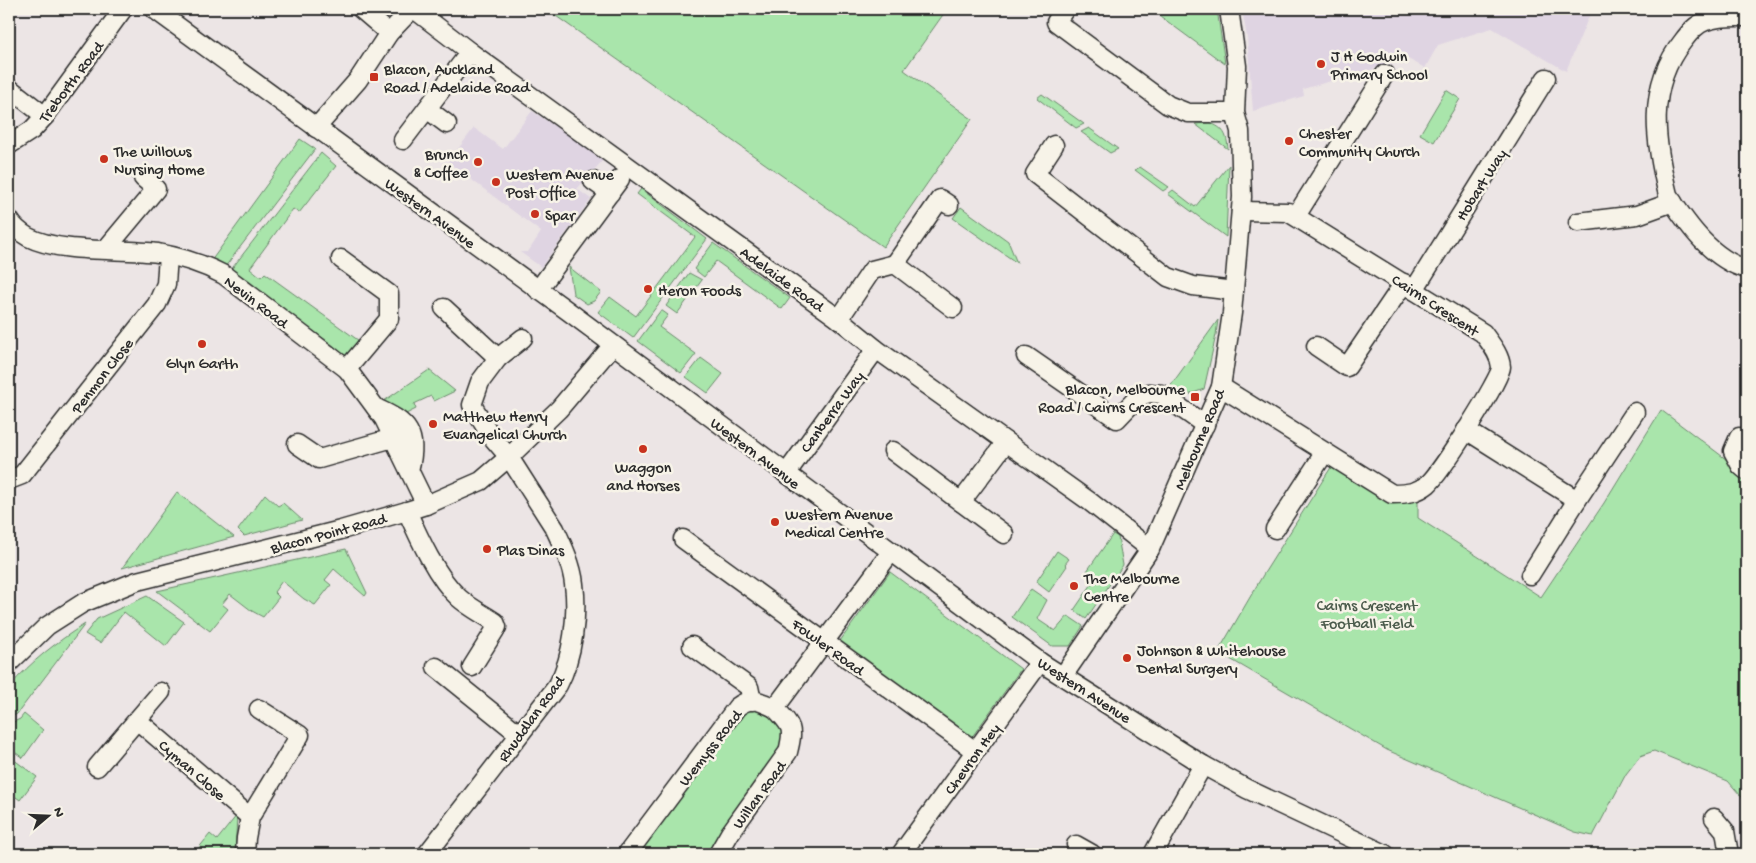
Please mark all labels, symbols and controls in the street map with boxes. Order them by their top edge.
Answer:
street label: Treborth Road [36,38,110,128]
place label: J H Godwin Primary School [1330,49,1428,86]
marker: J H Godwin Primary School [1315,58,1327,70]
place label: Blacon, Auckland Road / Adelaide Road [383,62,531,99]
marker: Blacon, Auckland Road / Adelaide Road [368,71,380,83]
place label: Chester Community Church [1299,126,1420,163]
marker: Chester Community Church [1283,135,1295,147]
place label: The Willows Nursing Home [113,144,205,181]
street label: Hobart Way [1453,146,1513,225]
place label: Brunch & Coffee [414,147,469,184]
marker: The Willows Nursing Home [98,153,110,165]
marker: Brunch & Coffee [472,156,484,168]
place label: Western Avenue Post Office [505,167,614,204]
street label: Western Avenue [380,175,479,255]
marker: Western Avenue Post Office [490,176,502,188]
marker: Spar [529,208,541,220]
place label: Spar [545,208,576,227]
street label: Adelaide Road [735,244,828,319]
street label: Cairns Crescent [1387,272,1483,343]
street label: Nevin Road [219,273,292,335]
marker: Heron Foods [642,283,654,295]
place label: Heron Foods [658,283,742,302]
street label: Penmon Close [68,335,140,419]
marker: Glyn Garth [196,338,208,350]
place label: Glyn Garth [166,356,239,375]
street label: Canberra Way [798,368,870,458]
place label: Blacon, Melbourne Road / Cairns Crescent [1038,382,1186,419]
street label: Melbourne Road [1171,386,1232,494]
marker: Blacon, Melbourne Road / Cairns Crescent [1189,391,1201,403]
place label: Matthew Henry Evangelical Church [443,409,567,446]
street label: Western Avenue [705,415,803,495]
marker: Matthew Henry Evangelical Church [427,418,439,430]
marker: Waggon and Horses [637,443,649,455]
place label: Waggon and Horses [607,460,681,497]
place label: Western Avenue Medical Centre [785,507,893,544]
street label: Blacon Point Road [268,510,390,560]
marker: Western Avenue Medical Centre [769,516,781,528]
marker: Plas Dinas [481,543,493,555]
place label: Plas Dinas [496,543,565,562]
place label: The Melbourne Centre [1083,571,1180,608]
marker: The Melbourne Centre [1068,580,1080,592]
park label: Cairns Crescent Football Field [1317,598,1419,635]
street label: Fowler Road [786,616,868,682]
place label: Johnson & Whitehouse Dental Surgery [1136,643,1286,680]
marker: Johnson & Whitehouse Dental Surgery [1121,652,1133,664]
street label: Western Avenue [1033,655,1134,730]
street label: Rhuddlan Road [495,672,571,767]
street label: Wemyss Road [676,706,748,791]
street label: Chevron Hey [942,721,1006,799]
street label: Cyman Close [153,737,229,806]
street label: Willan Road [730,757,793,834]
north arrow [22,790,72,840]
text: N [48,805,67,820]

